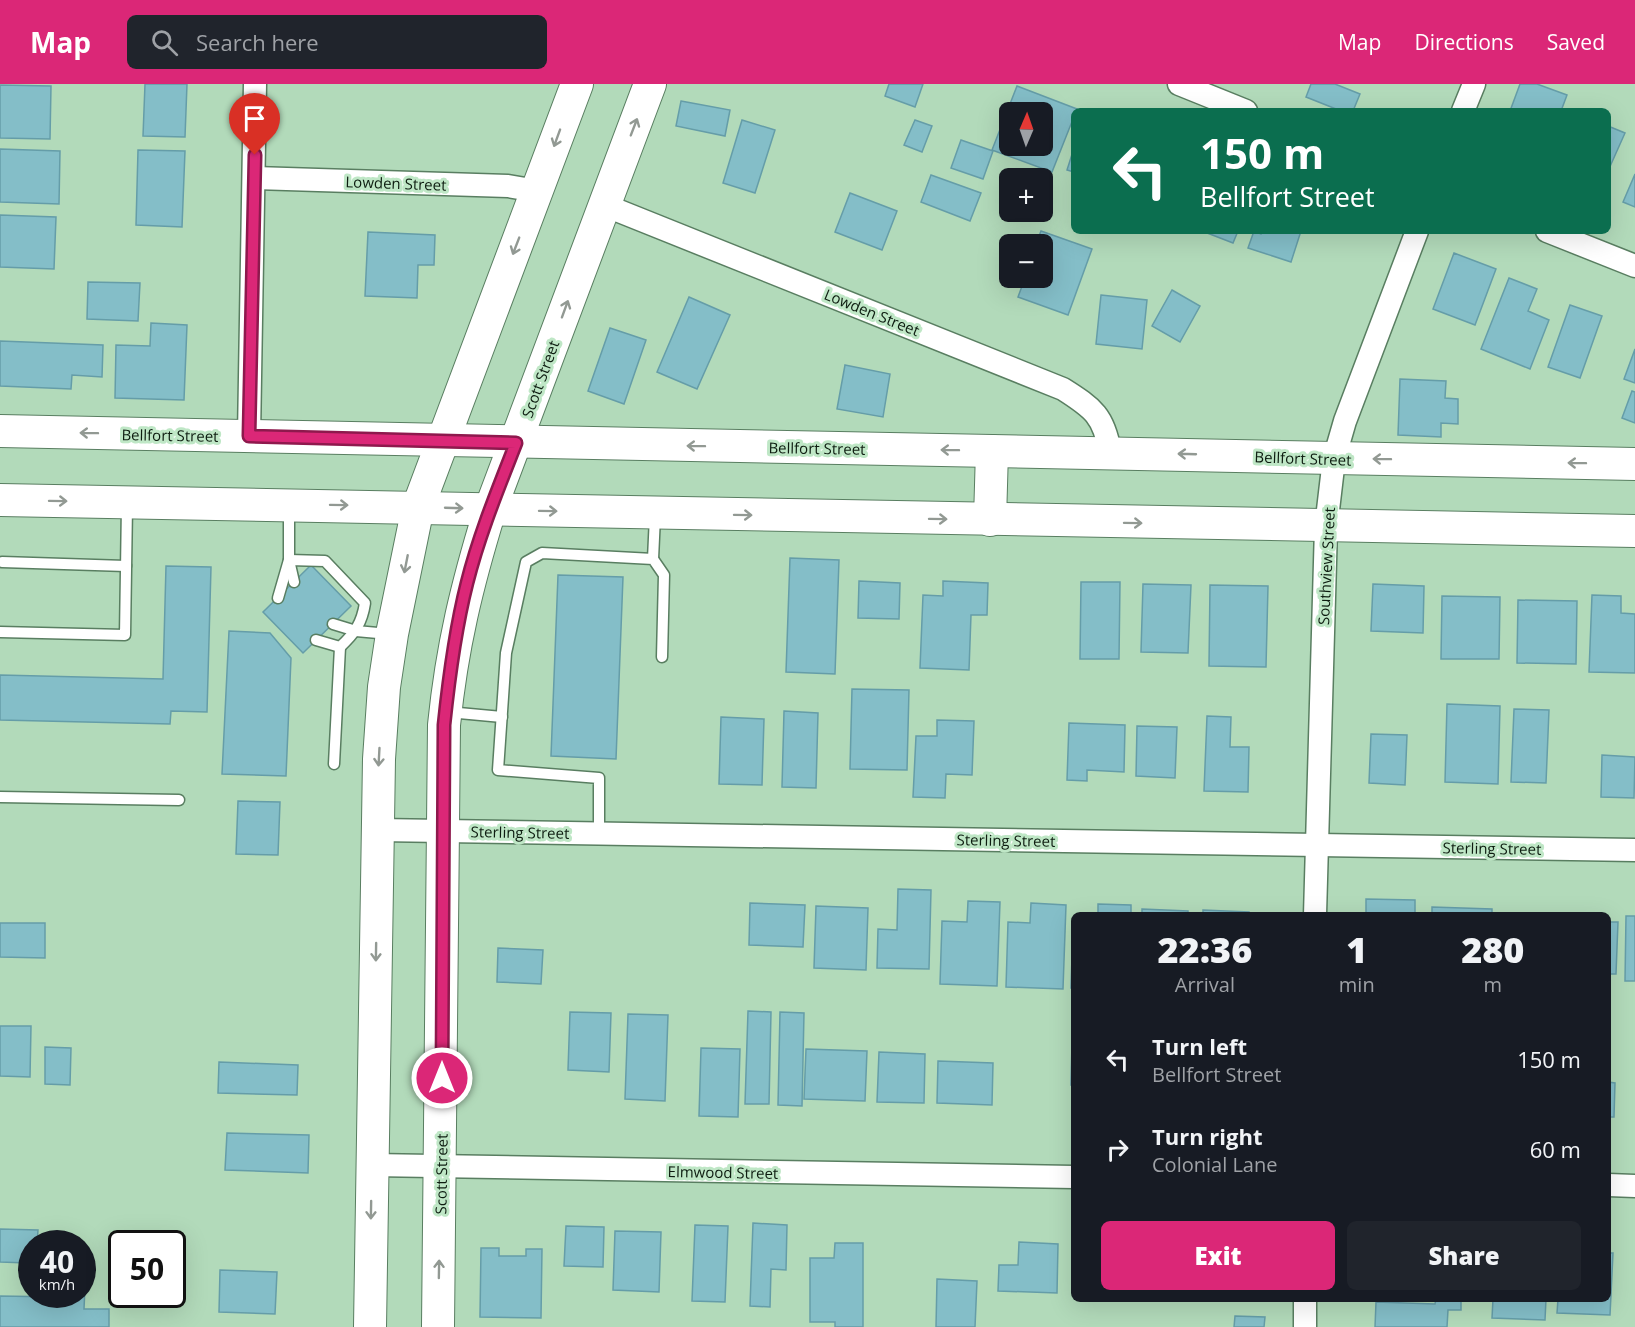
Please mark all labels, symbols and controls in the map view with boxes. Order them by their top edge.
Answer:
search box [127,15,547,69]
text: Map [30,23,91,61]
icon: search [148,26,181,59]
text: Search here [196,27,319,57]
text: Map [1338,28,1381,56]
text: Directions [1414,28,1514,56]
text: Saved [1547,28,1605,56]
pin [229,93,280,155]
icon: arrive [238,102,271,135]
north arrow [999,102,1053,156]
map controls [999,102,1053,288]
one-way arrow [629,118,640,136]
text: 150 m [1200,124,1324,181]
one-way arrow [551,128,562,146]
icon: left [1101,132,1179,210]
button: + [999,168,1053,222]
street label: Lowden Street [345,171,447,195]
text: Bellfort Street [1200,178,1375,215]
button: − [999,234,1053,288]
one-way arrow [510,236,521,254]
street label: Lowden Street [821,284,923,340]
one-way arrow [561,300,572,319]
street label: Scott Street [517,338,563,420]
street label: Bellfort Street [121,424,219,446]
one-way arrow [79,427,99,439]
street label: Bellfort Street [768,437,866,459]
one-way arrow [687,440,707,452]
one-way arrow [940,444,960,456]
street label: Bellfort Street [1254,446,1352,470]
one-way arrow [1177,448,1197,460]
one-way arrow [1372,454,1392,465]
one-way arrow [1567,457,1587,468]
one-way arrow [48,495,68,507]
one-way arrow [329,499,349,511]
one-way arrow [443,503,463,514]
one-way arrow [538,505,558,517]
street label: Southview Street [1313,506,1339,626]
one-way arrow [733,509,753,521]
one-way arrow [928,513,948,525]
one-way arrow [1123,517,1143,529]
one-way arrow [400,554,411,573]
one-way arrow [374,746,385,766]
street label: Sterling Street [470,821,570,843]
street label: Sterling Street [956,829,1056,851]
street label: Sterling Street [1442,837,1542,859]
text: 22:36 [1158,925,1252,974]
text: 1 [1346,925,1367,974]
text: 280 [1461,925,1524,974]
one-way arrow [370,941,381,961]
text: Arrival [1175,971,1235,998]
text: min [1339,971,1375,998]
text: m [1484,971,1502,998]
text: Turn left [1152,1031,1247,1061]
icon: left [1101,1043,1134,1076]
text: 150 m [1517,1044,1581,1074]
position arrow [410,1046,474,1110]
text: Bellfort Street [1152,1061,1281,1088]
text: Turn right [1152,1121,1263,1151]
street label: Scott Street [430,1133,452,1215]
icon: right [1101,1133,1134,1166]
text: 60 m [1530,1134,1581,1164]
text: Colonial Lane [1152,1151,1277,1178]
street label: Elmwood Street [668,1161,778,1183]
one-way arrow [366,1199,377,1219]
button: Exit [1101,1221,1335,1290]
button: Share [1347,1221,1581,1290]
speed limit sign: 50 [108,1230,186,1308]
text: 40 [40,1241,74,1282]
one-way arrow [433,1259,445,1279]
text: km/h [39,1274,75,1294]

